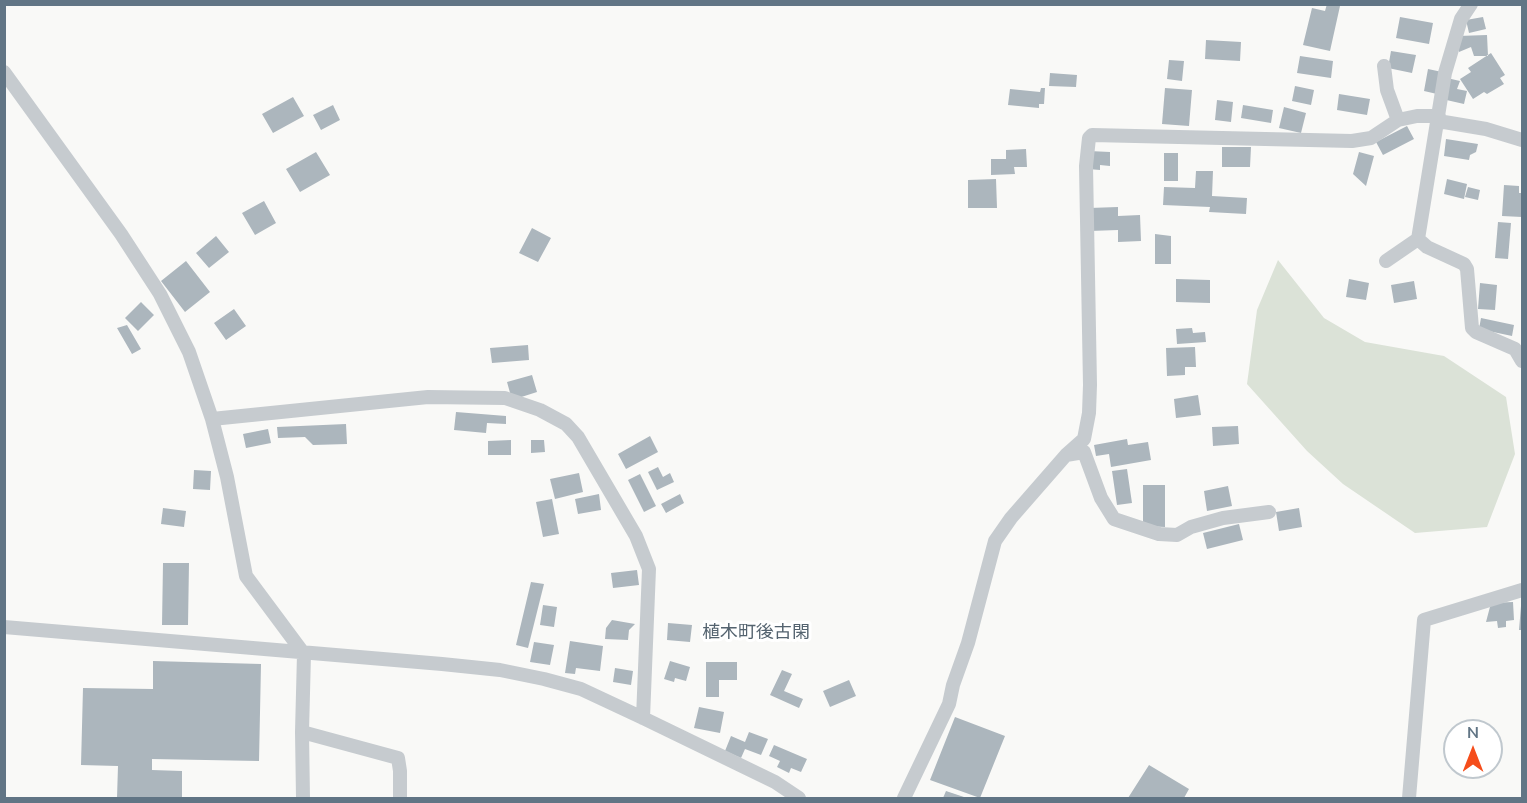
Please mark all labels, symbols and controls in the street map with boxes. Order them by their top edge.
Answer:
district label: 植木町後古閑 [702,623,810,645]
north arrow [1443,719,1503,779]
text: N [1467,722,1479,744]

